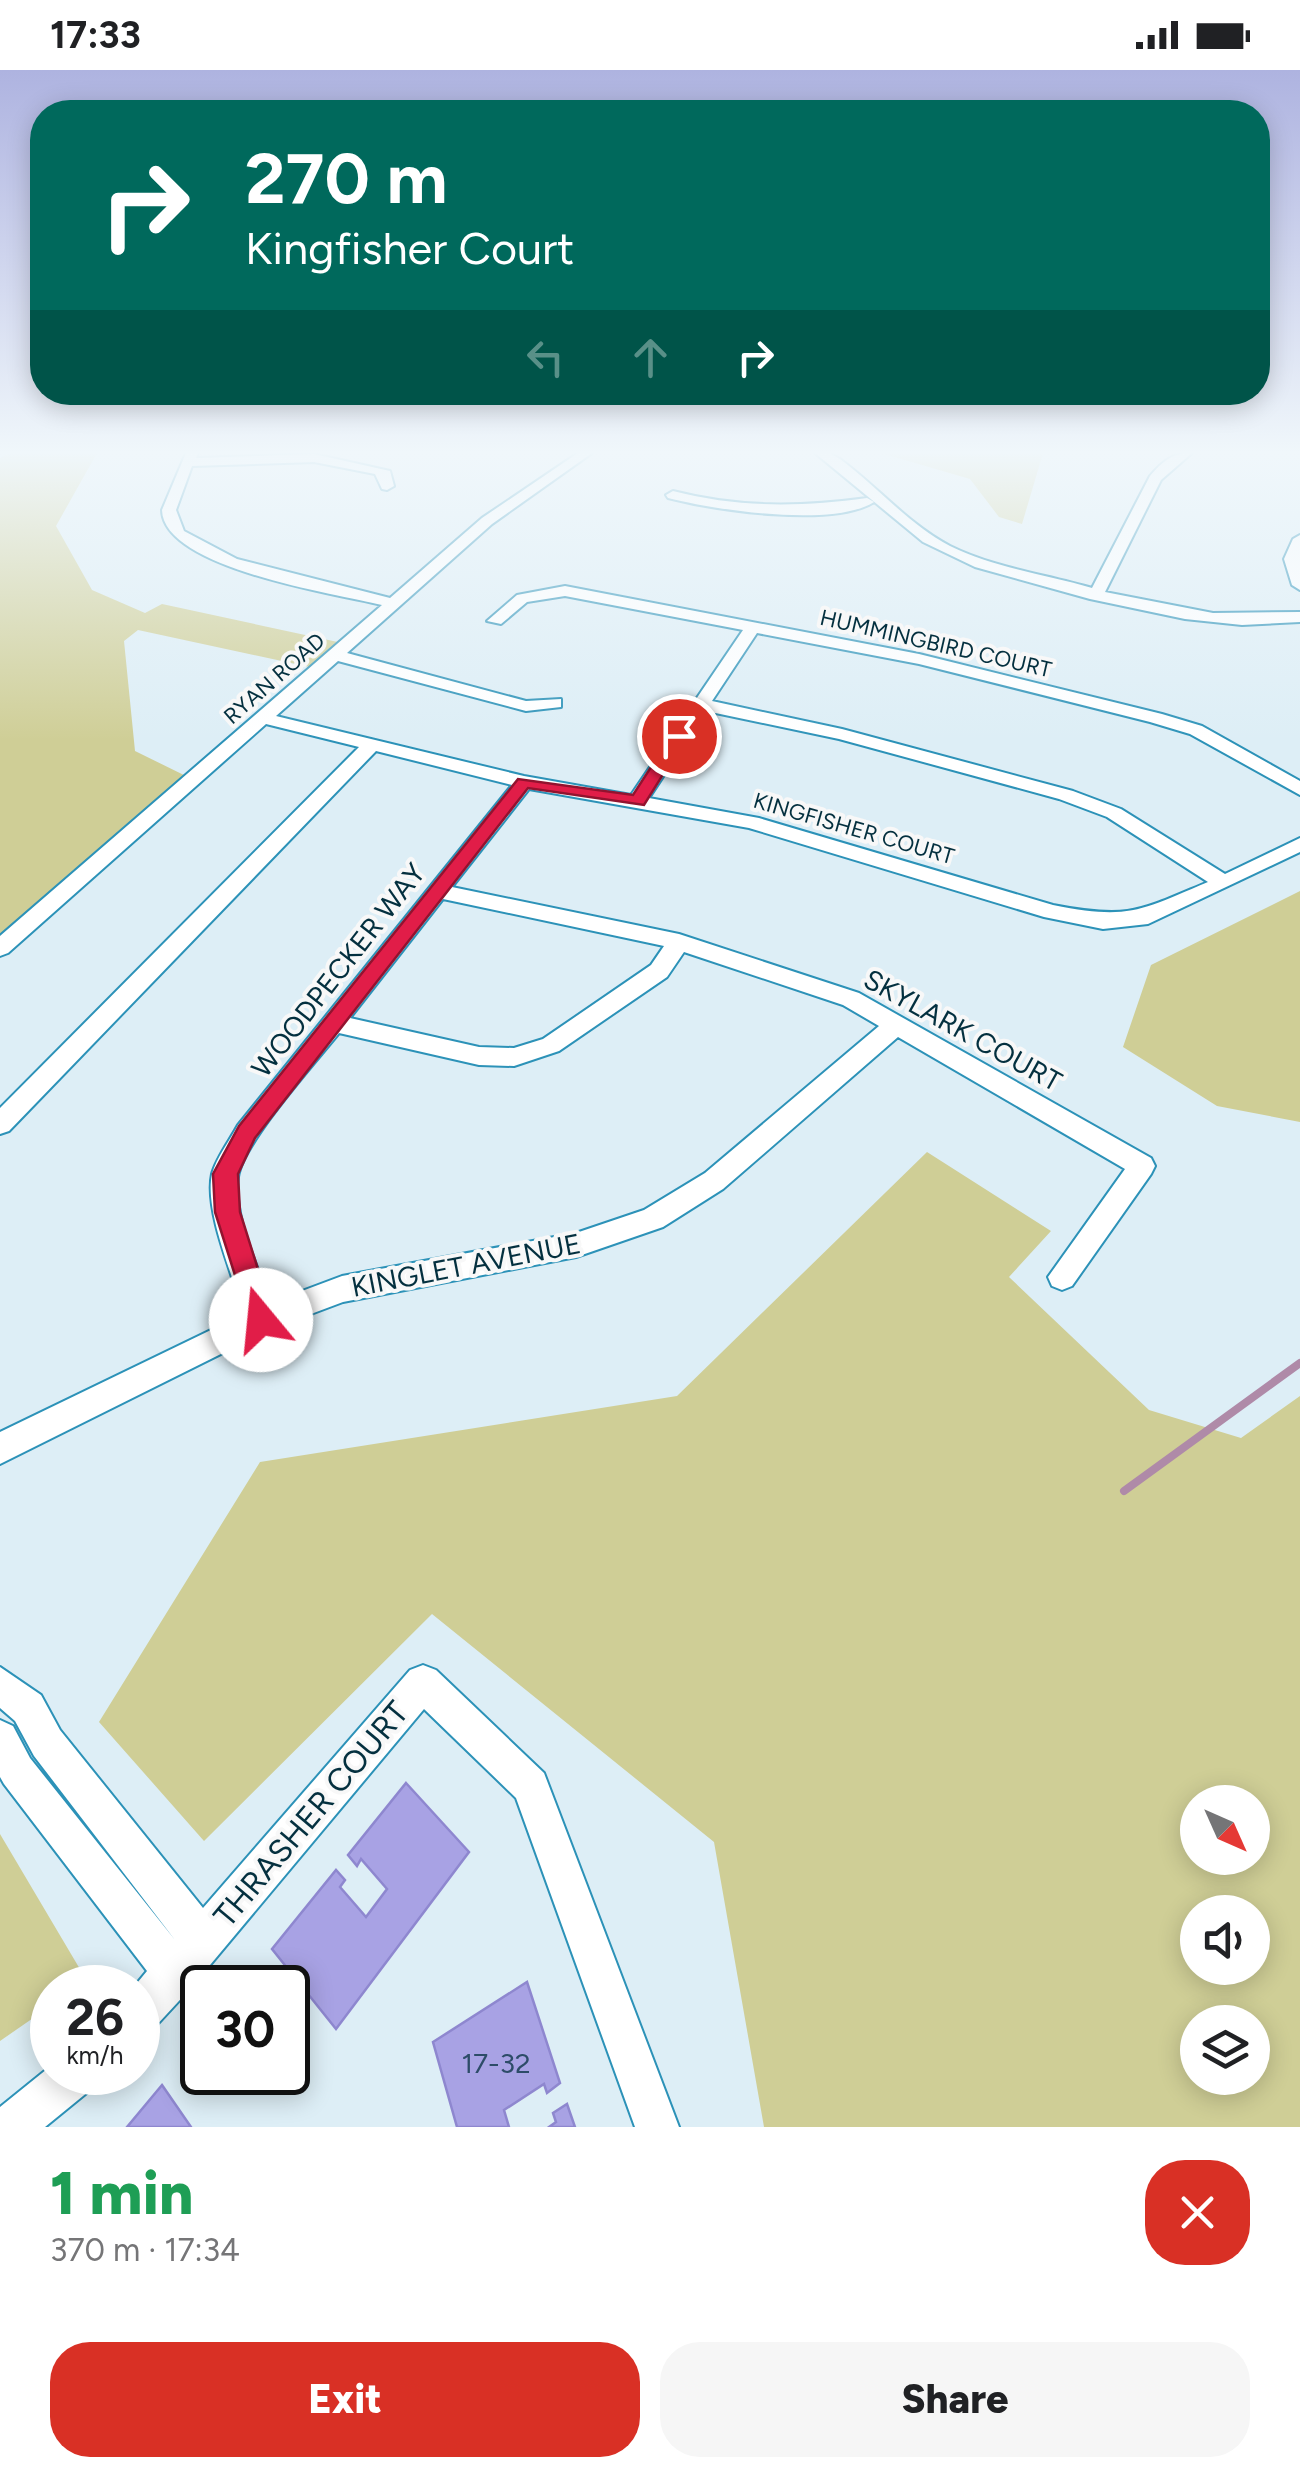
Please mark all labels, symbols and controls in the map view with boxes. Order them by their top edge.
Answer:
text: 17:33 [50,12,141,58]
text: 270 m [245,136,448,221]
icon: right [80,140,210,270]
text: Kingfisher Court [245,221,574,275]
icon: left [518,330,573,385]
icon: ahead [623,330,678,385]
icon: right [728,330,783,385]
street label: HUMMINGBIRD COURT [817,604,1054,683]
street label: RYAN ROAD [218,627,330,730]
pin [637,694,722,779]
icon: arrive [652,709,707,764]
street label: KINGFISHER COURT [750,787,957,870]
street label: WOODPECKER WAY [244,856,432,1084]
street label: SKYLARK COURT [858,962,1068,1099]
street label: KINGLET AVENUE [348,1226,584,1304]
position arrow [209,1268,313,1372]
street label: THRASHER COURT [206,1693,416,1934]
north arrow [1180,1785,1270,1875]
map controls [1180,1785,1270,2095]
button: sound [1180,1895,1270,1985]
speed limit sign: 30 [180,1965,310,2095]
text: 26 [66,1987,124,2048]
button: layers [1180,2005,1270,2095]
text: km/h [66,2040,124,2070]
house number: 17-32 [461,2046,531,2080]
text: 1 min [50,2157,193,2229]
button: close [1145,2160,1250,2265]
text: 370 m · 17:34 [50,2231,240,2269]
button: Exit [50,2342,640,2457]
button: Share [660,2342,1250,2457]

